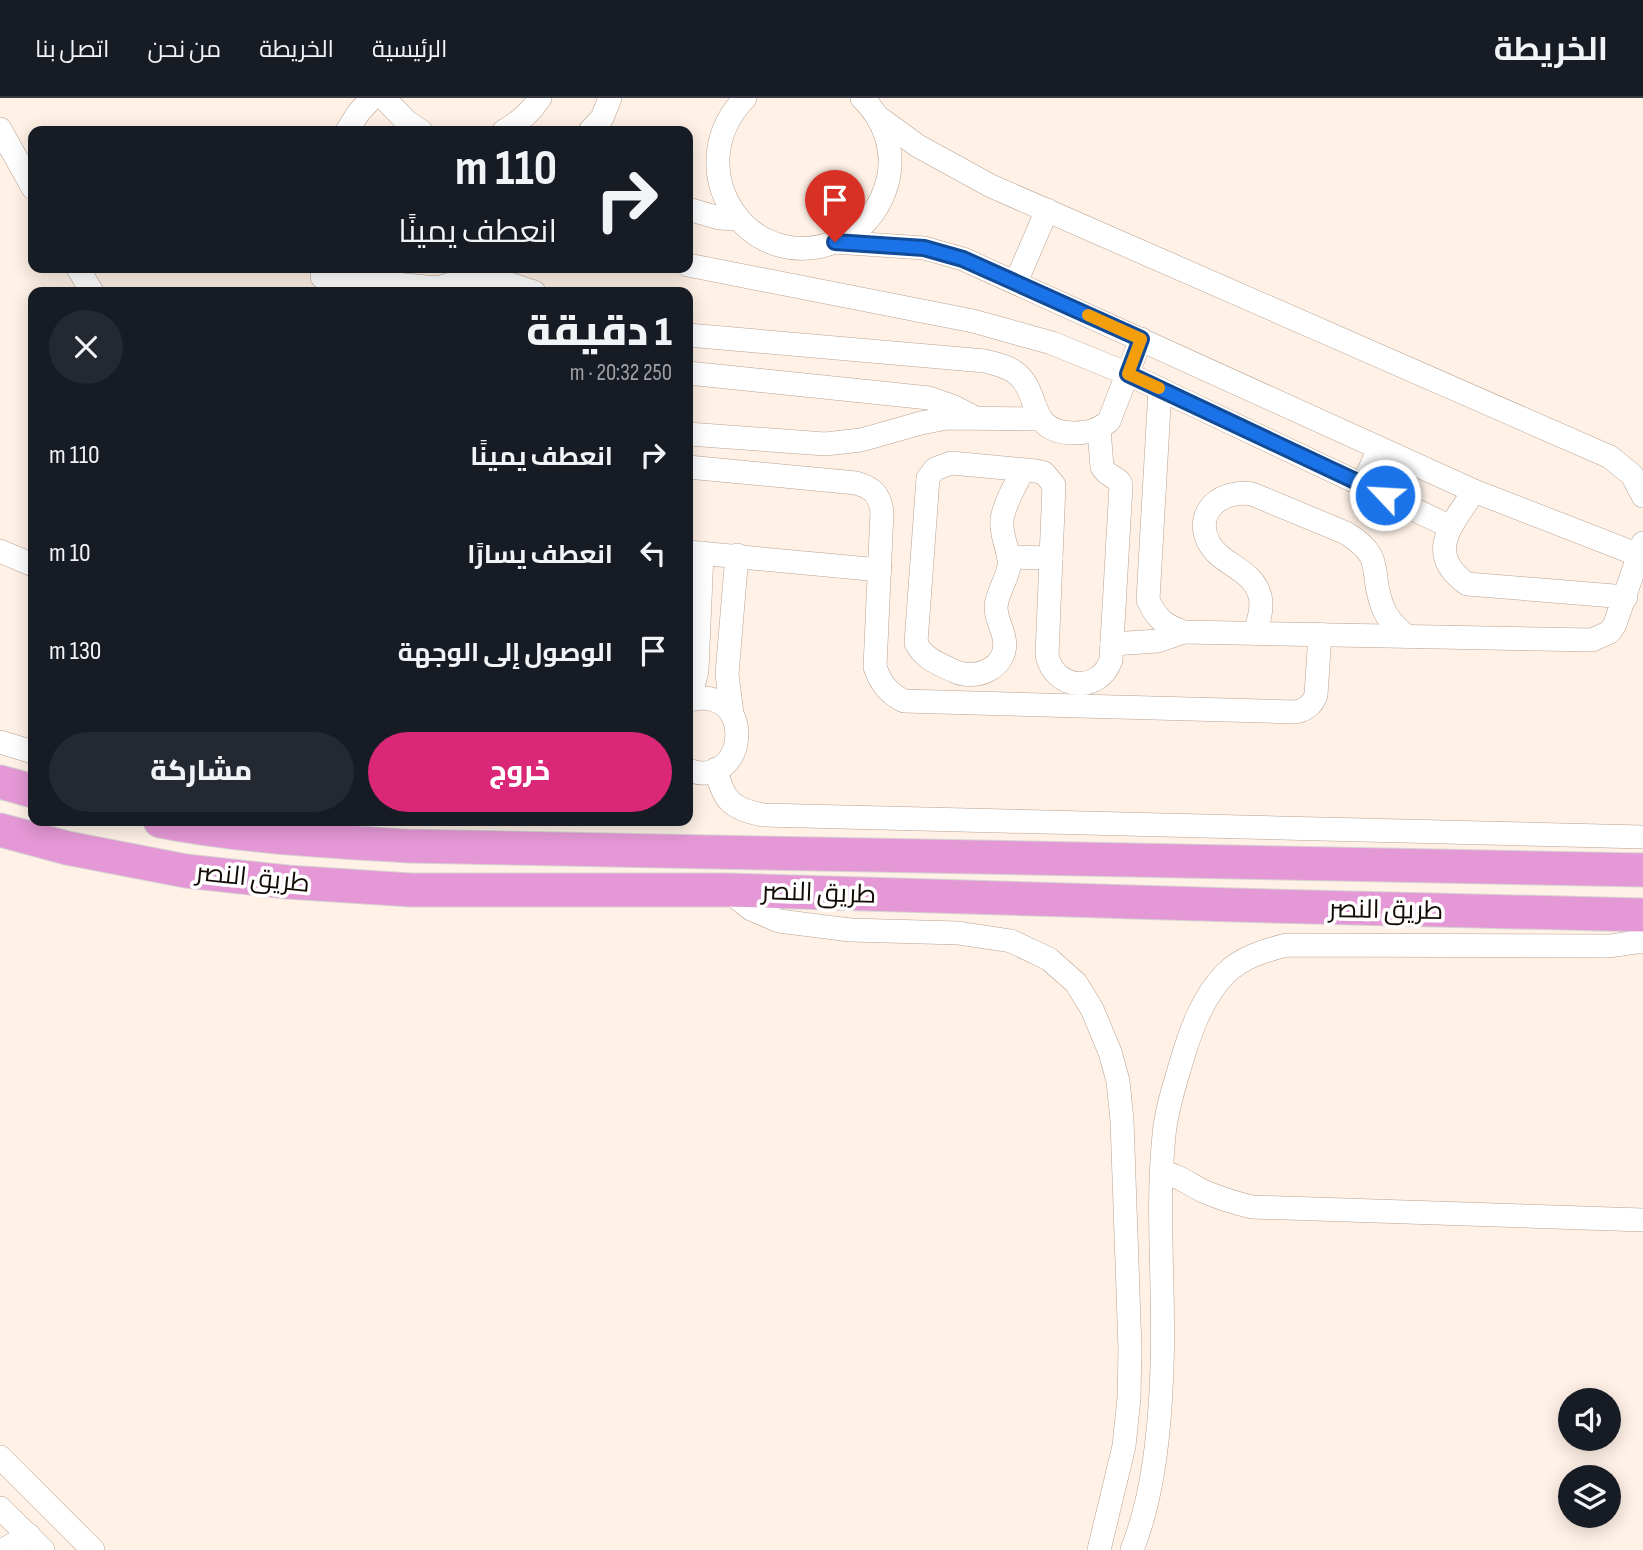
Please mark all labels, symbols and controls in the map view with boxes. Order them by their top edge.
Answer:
text: الخريطة [1494,30,1608,70]
text: اتصل بنا [35,35,109,64]
text: من نحن [147,35,221,64]
text: الخريطة [259,35,334,64]
text: الرئيسية [372,35,447,64]
text: 110 m [455,140,557,199]
icon: right [581,154,672,245]
pin [805,170,865,242]
icon: arrive [816,181,854,219]
text: انعطف يمينًا [398,213,557,252]
text: 1 دقيقة [526,307,672,358]
button: close [49,310,123,384]
text: 250 m · 20:32 [570,359,672,387]
icon: right [634,436,672,474]
text: 110 m [49,440,100,471]
text: انعطف يمينًا [470,442,613,473]
position arrow [1348,458,1422,532]
icon: left [634,534,672,572]
text: 10 m [49,538,91,569]
text: انعطف يسارًا [467,540,613,571]
icon: arrive [634,632,672,670]
text: 130 m [49,636,101,667]
text: الوصول إلى الوجهة [398,638,613,669]
button: مشاركة [49,732,354,812]
button: خروج [368,732,672,812]
street label: طريق النصر [192,857,311,900]
street label: طريق النصر [759,876,877,911]
street label: طريق النصر [1326,894,1443,927]
map controls [1558,1388,1621,1528]
button: sound [1558,1388,1621,1451]
button: layers [1558,1465,1621,1528]

